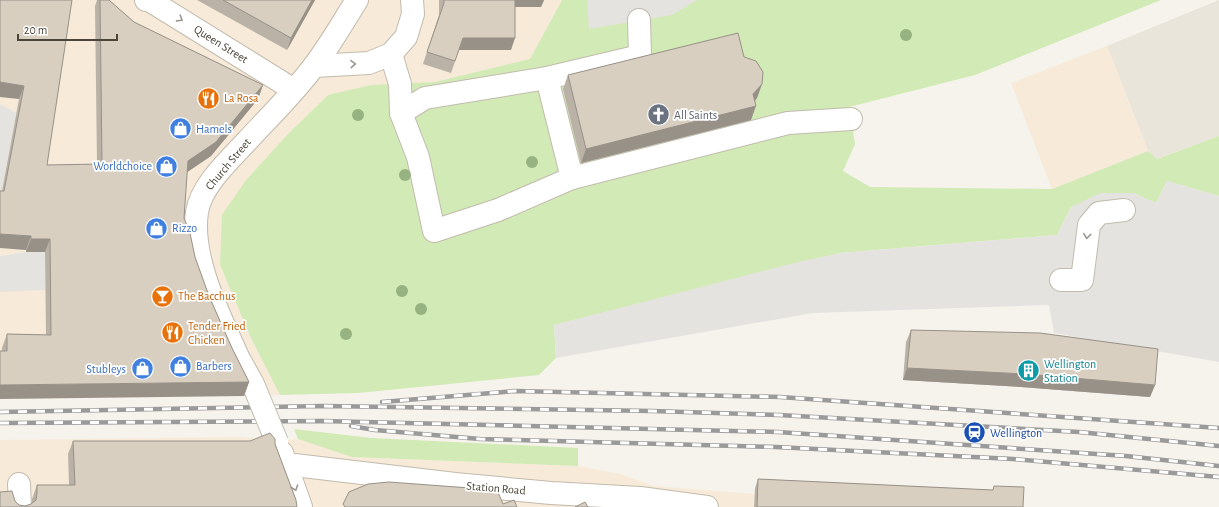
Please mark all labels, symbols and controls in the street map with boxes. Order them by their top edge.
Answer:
one-way arrow [176,15,183,22]
scale bar [18,16,117,42]
street label: Queen Street [191,23,250,66]
text: 20 m [24,24,47,36]
one-way arrow [350,60,356,68]
restaurant icon: La Rosa [195,85,221,111]
place label: La Rosa [224,92,259,104]
church icon: All Saints [645,102,671,128]
place label: All Saints [674,109,717,121]
shop icon: Hamels [168,116,194,142]
place label: Hamels [196,123,232,135]
street label: Church Street [203,136,253,192]
shop icon: Worldchoice [154,153,180,179]
place label: Worldchoice [93,160,152,172]
shop icon: Rizzo [144,215,170,241]
place label: Rizzo [172,222,197,234]
one-way arrow [1083,233,1092,240]
bar icon: The Bacchus [150,283,176,309]
place label: The Bacchus [178,290,236,302]
restaurant icon: Tender Fried Chicken [160,320,186,346]
place label: Tender Fried Chicken [188,320,246,346]
shop icon: Barbers [167,353,193,379]
shop icon: Stubleys [129,356,155,382]
building icon: Wellington Station [1015,358,1041,384]
place label: Wellington Station [1044,358,1096,384]
place label: Barbers [196,360,232,372]
place label: Stubleys [86,363,126,376]
station icon: Wellington [962,420,988,446]
place label: Wellington [990,427,1042,439]
street label: Station Road [466,479,526,497]
one-way arrow [290,484,298,491]

